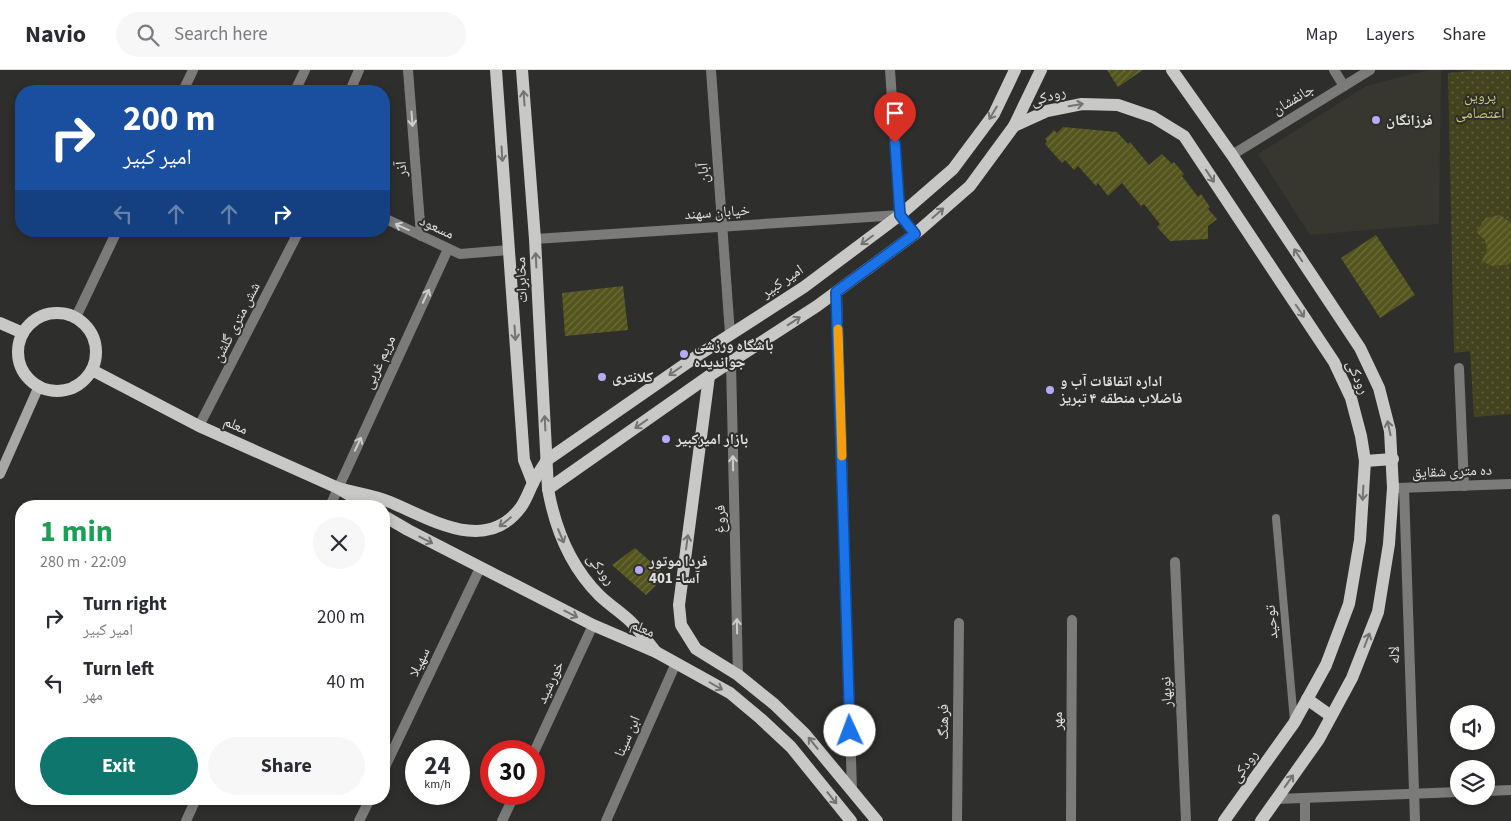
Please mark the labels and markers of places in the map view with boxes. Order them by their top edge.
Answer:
pin [874,92,916,143]
place label: فرزانگان [1386,110,1433,131]
marker: فرزانگان [1370,114,1382,126]
place label: باشگاه ورزشی جواندیده [694,335,773,373]
marker: باشگاه ورزشی جواندیده [678,348,690,360]
place label: کلانتری [612,367,653,388]
marker: کلانتری [596,371,608,383]
place label: اداره اتفاقات آب و فاضلاب منطقه ۴ تبریز [1059,371,1182,409]
marker: اداره اتفاقات آب و فاضلاب منطقه ۴ تبریز [1044,384,1056,396]
place label: بازار امیرکبیر [675,429,748,450]
marker: بازار امیرکبیر [660,433,672,445]
place label: فردا موتور 401 -آسا [648,551,708,589]
marker: فردا موتور 401 -آسا [633,564,645,576]

